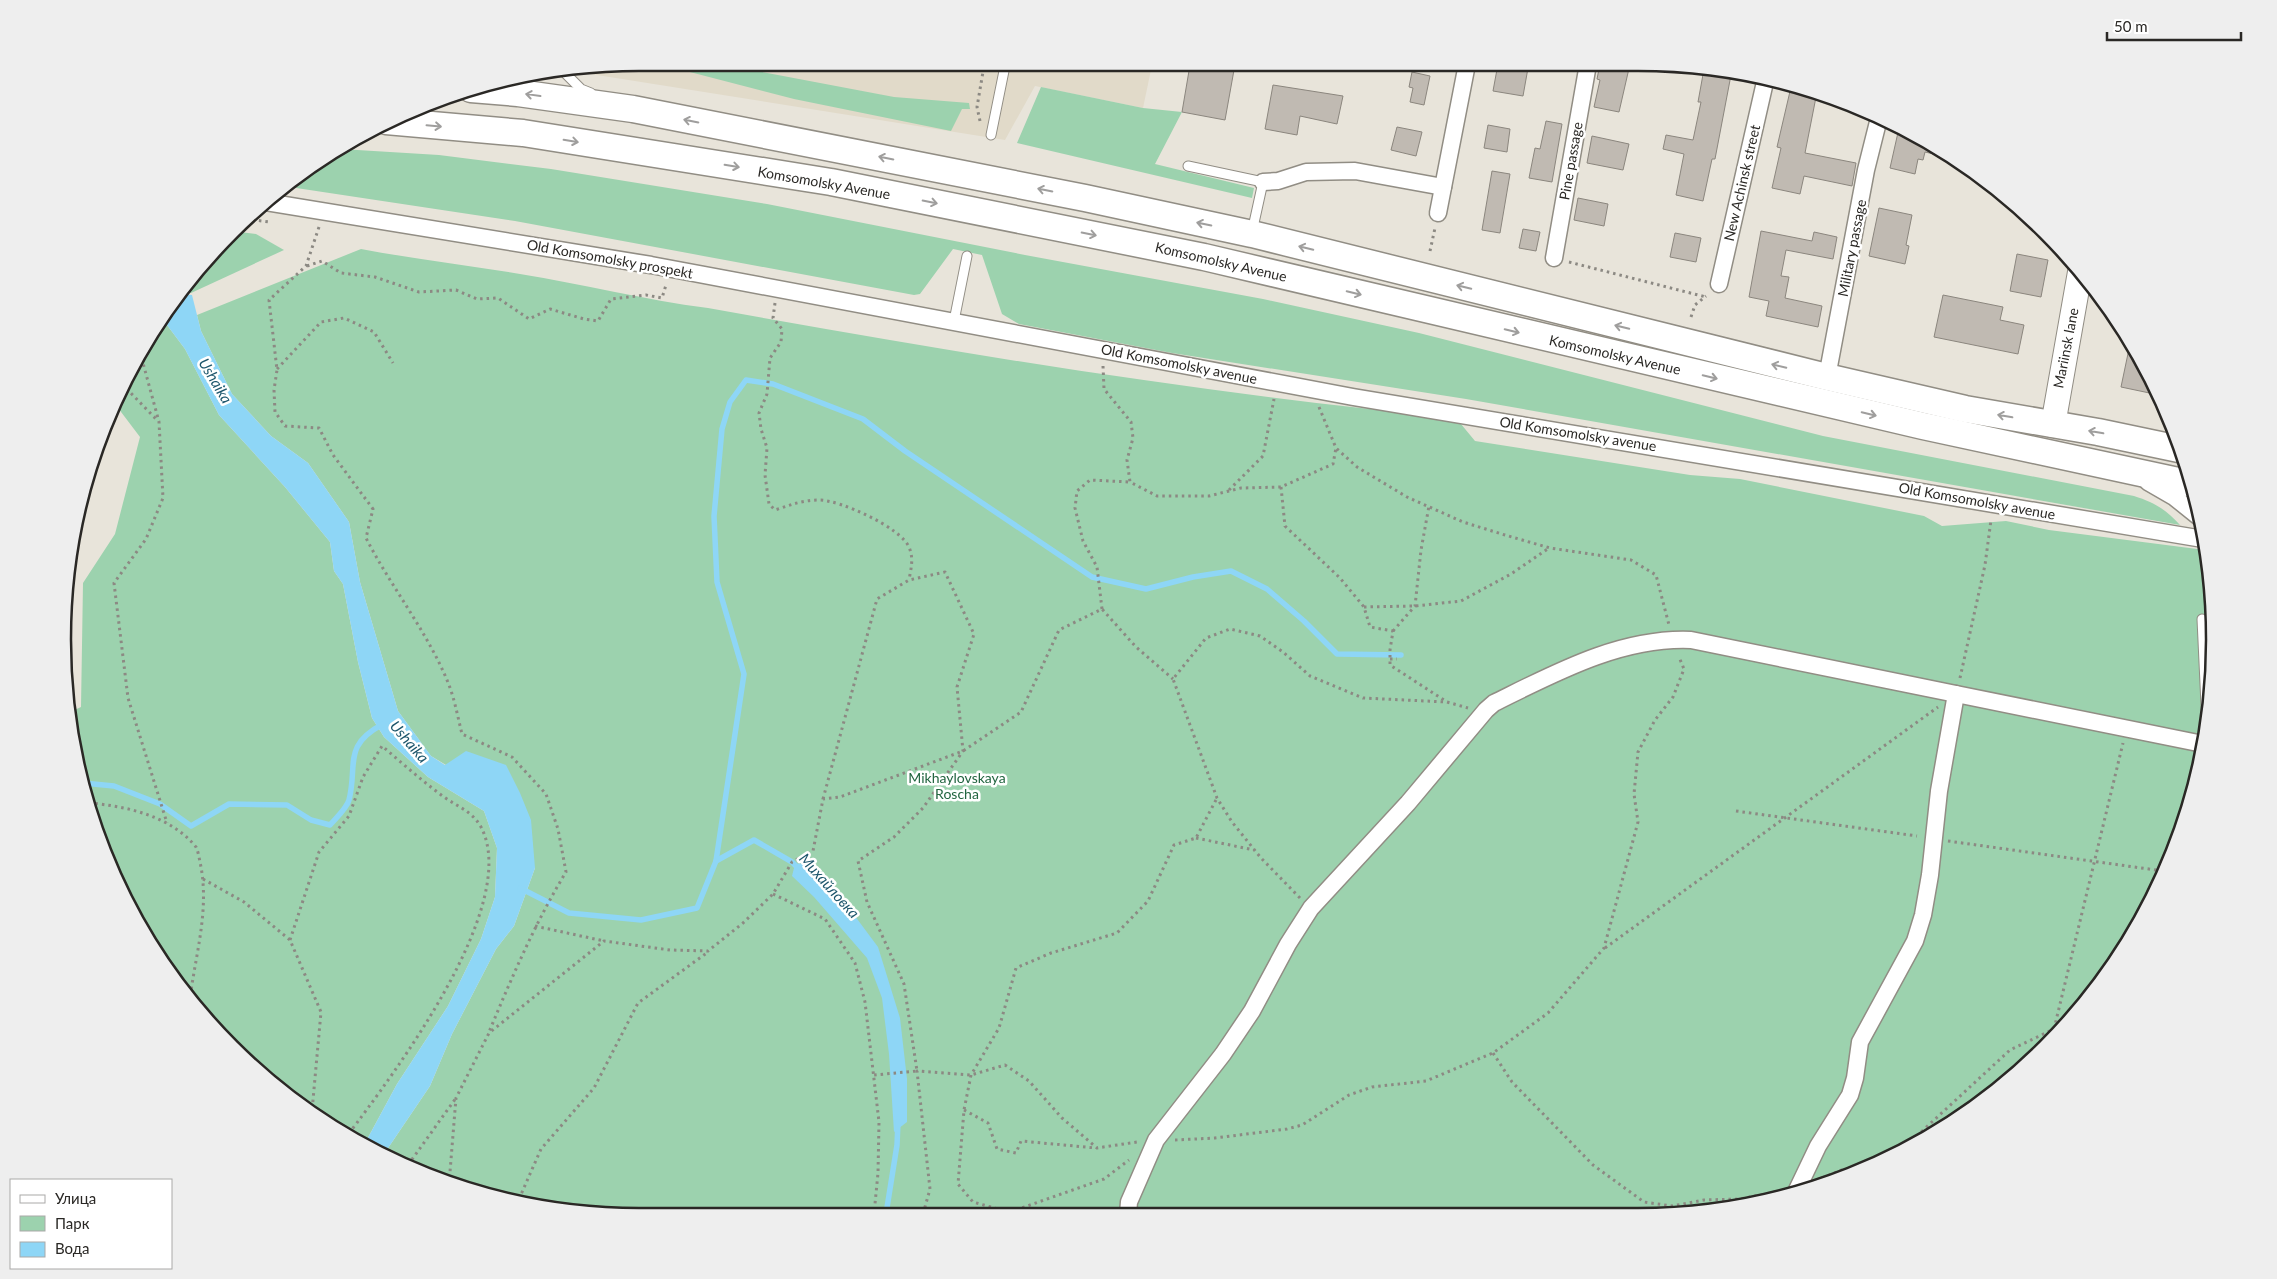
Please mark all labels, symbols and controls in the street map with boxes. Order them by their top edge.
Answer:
scale bar [2107,10,2241,42]
text: 50 m [2114,17,2148,35]
one-way arrow [526,90,542,100]
one-way arrow [684,115,700,125]
one-way arrow [426,121,442,130]
street label: Pine passage [1555,121,1586,201]
street label: New Achinsk street [1720,123,1763,243]
one-way arrow [563,136,579,146]
one-way arrow [878,153,894,163]
one-way arrow [723,162,739,172]
street label: Komsomolsky Avenue [756,162,892,203]
one-way arrow [1037,185,1053,194]
one-way arrow [922,198,938,208]
street label: Military passage [1834,198,1869,298]
one-way arrow [1196,218,1212,228]
one-way arrow [1081,230,1097,240]
street label: Old Komsomolsky prospekt [526,236,694,282]
street label: Komsomolsky Avenue [1154,238,1289,285]
one-way arrow [1299,242,1315,252]
one-way arrow [1456,282,1472,291]
one-way arrow [1345,289,1361,298]
street label: Mariinsk lane [2049,306,2082,390]
one-way arrow [1614,322,1630,331]
one-way arrow [1503,327,1519,336]
street label: Komsomolsky Avenue [1548,331,1683,378]
street label: Old Komsomolsky avenue [1100,340,1259,387]
water label: Ushaika [195,355,236,407]
one-way arrow [1772,361,1788,370]
one-way arrow [1702,373,1718,382]
one-way arrow [1860,410,1876,419]
one-way arrow [1997,410,2013,420]
street label: Old Komsomolsky avenue [1498,413,1658,454]
one-way arrow [2089,426,2105,436]
street label: Old Komsomolsky avenue [1897,478,2057,523]
water label: Ushaika [387,717,433,766]
park label: Mikhaylovskaya Roscha [908,769,1006,802]
water label: Михайловка [796,849,864,922]
legend [10,1179,172,1269]
text: Улица [55,1189,96,1207]
text: Парк [55,1214,90,1232]
text: Вода [55,1239,90,1257]

